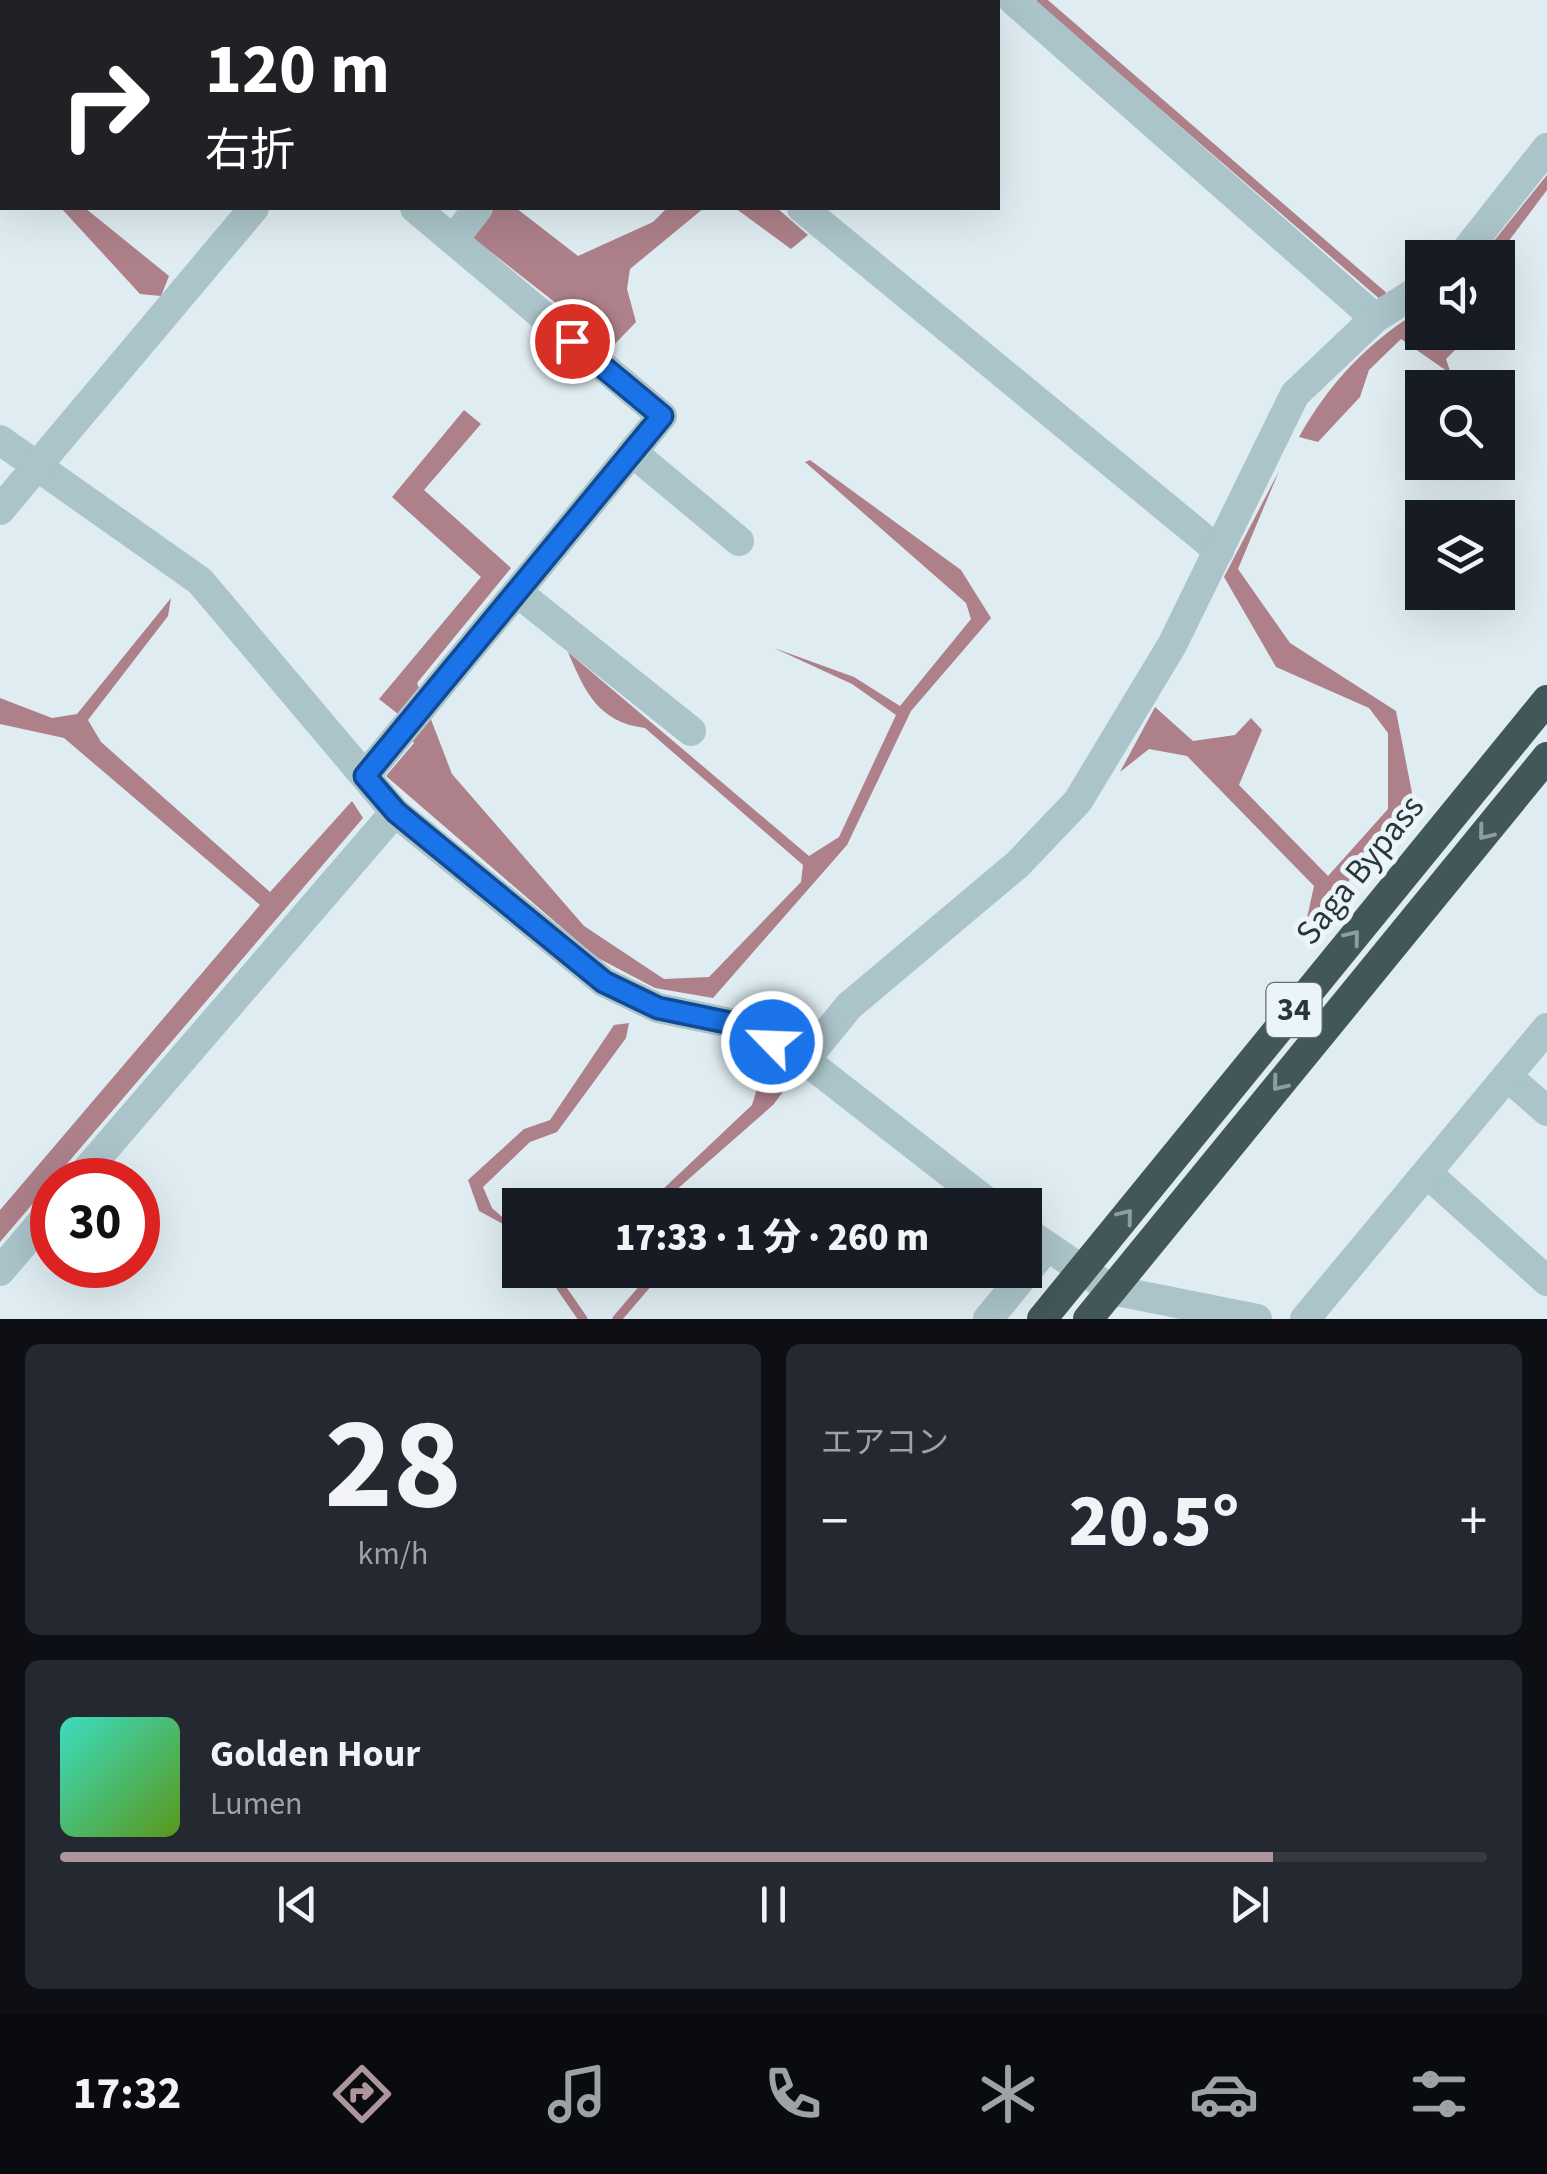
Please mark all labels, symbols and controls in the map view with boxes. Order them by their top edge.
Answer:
text: 120 m [205,20,390,120]
icon: right [40,40,170,170]
text: 右折 [205,119,295,183]
map controls [1405,240,1515,610]
button: sound [1405,240,1515,350]
pin [530,299,615,384]
icon: arrive [545,314,600,369]
button: search [1405,370,1515,480]
button: layers [1405,500,1515,610]
street label: Saga Bypass [1284,784,1436,956]
one-way arrow [1479,821,1497,839]
one-way arrow [1341,931,1359,949]
road number: 34 [1266,983,1322,1037]
position arrow [720,990,824,1094]
one-way arrow [1273,1073,1291,1091]
speed limit sign: 30 [30,1158,160,1288]
one-way arrow [1114,1210,1132,1228]
text: 17:33 · 1 分 · 260 m [615,1211,929,1265]
text: 28 [324,1373,462,1558]
text: エアコン [821,1420,949,1466]
text: 20.5° [1068,1468,1240,1575]
text: − [821,1483,848,1561]
text: + [1460,1483,1487,1561]
text: km/h [358,1531,428,1577]
text: Golden Hour [210,1727,420,1781]
text: Lumen [210,1781,303,1827]
icon: previous [270,1877,325,1932]
icon: pause [746,1877,801,1932]
icon: next [1222,1877,1277,1932]
icon: directions [327,2059,397,2129]
icon: music [542,2059,612,2129]
icon: phone [758,2059,828,2129]
icon: climate [973,2059,1043,2129]
icon: car [1189,2059,1259,2129]
icon: filters [1404,2059,1474,2129]
text: 17:32 [73,2062,181,2126]

